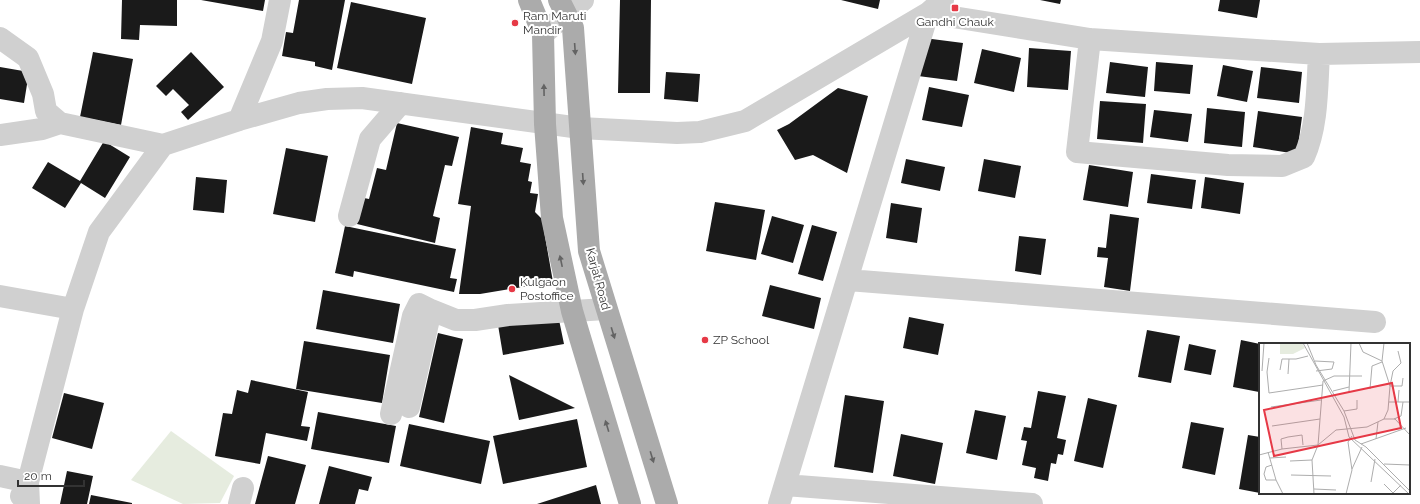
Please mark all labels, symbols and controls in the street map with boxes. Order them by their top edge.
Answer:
marker: Gandhi Chauk [950,3,960,13]
place label: Ram Maruti Mandir [523,9,586,37]
place label: Gandhi Chauk [916,15,994,29]
marker: Ram Maruti Mandir [510,18,520,28]
one-way arrow [571,43,578,55]
one-way arrow [541,83,547,96]
one-way arrow [580,173,587,185]
street label: Karjat Road [583,247,613,311]
one-way arrow [557,255,563,267]
place label: Kulgaon Postoffice [520,275,574,303]
marker: Kulgaon Postoffice [507,284,517,294]
one-way arrow [610,328,616,340]
place label: ZP School [713,333,770,347]
marker: ZP School [700,335,710,345]
inset map [1259,343,1410,494]
one-way arrow [604,420,610,432]
one-way arrow [649,452,655,464]
scale bar [18,462,84,488]
text: 20 m [24,469,52,483]

